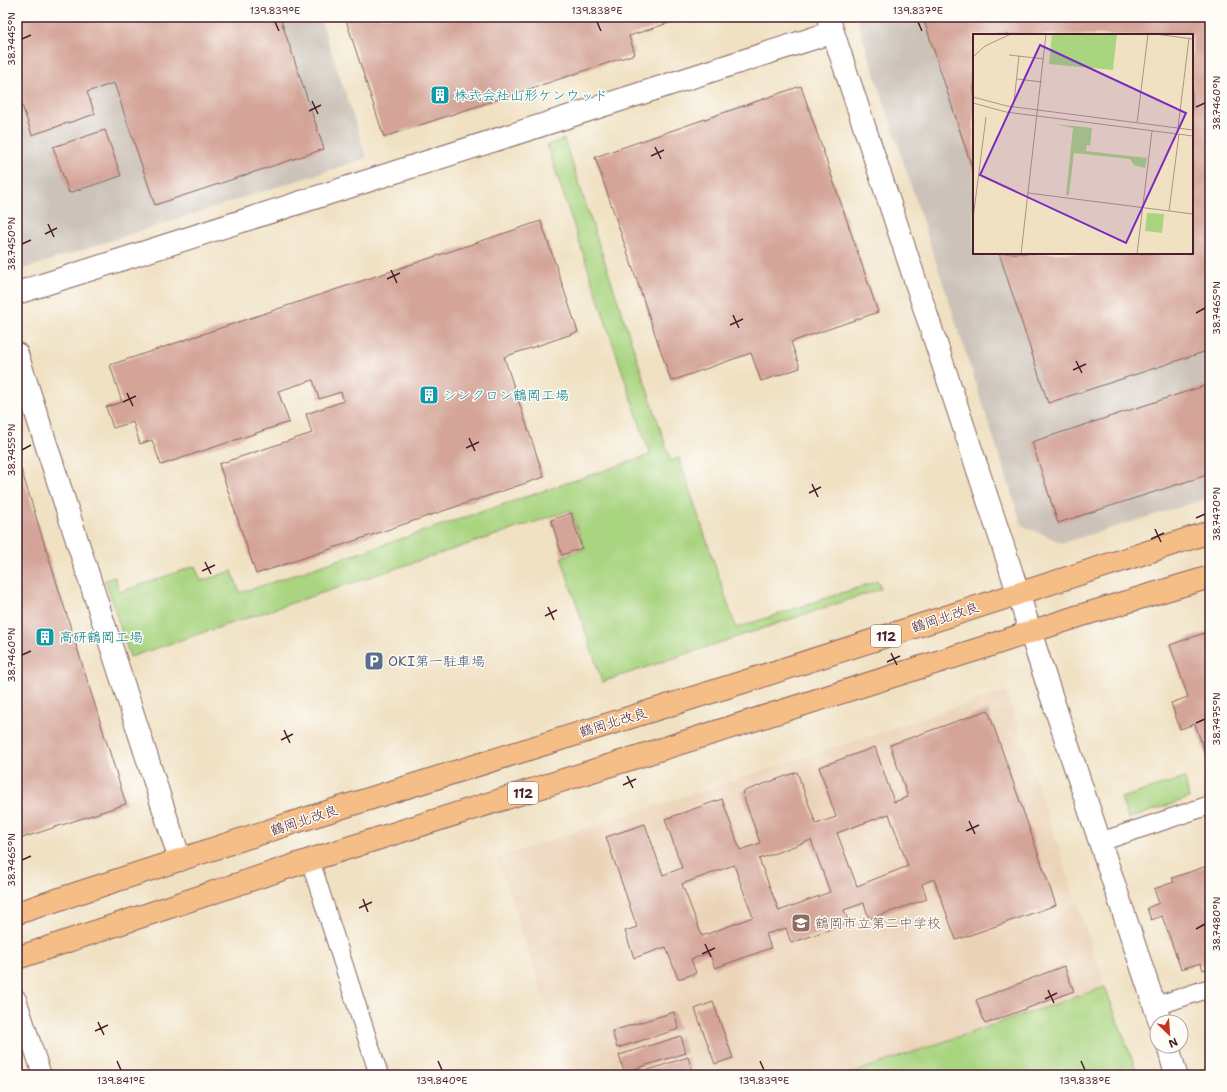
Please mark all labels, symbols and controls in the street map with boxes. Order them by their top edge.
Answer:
text: 139.839°E [250,4,300,17]
text: 139.838°E [572,4,622,17]
text: 139.837°E [893,4,943,17]
text: 38.7445°N [5,12,18,66]
inset map [973,34,1193,254]
text: 38.7460°N [1210,76,1223,130]
building icon: 株式会社山形ケンウッド [429,84,451,106]
place label: 株式会社山形ケンウッド [454,86,608,104]
text: 38.7450°N [5,217,18,271]
text: 38.7465°N [1210,281,1223,335]
building icon: シンクロン鶴岡工場 [418,384,440,406]
place label: シンクロン鶴岡工場 [443,386,569,404]
text: 38.7455°N [5,424,18,477]
text: 38.7470°N [1210,487,1223,541]
street label: 鶴岡北改良 [909,598,981,636]
road number: 112 [871,625,901,647]
building icon: 高研鶴岡工場 [34,626,56,648]
text: 38.7460°N [5,628,18,682]
place label: 高研鶴岡工場 [59,628,143,646]
parking icon: OKI第一駐車場 [363,650,385,672]
place label: OKI第一駐車場 [388,652,485,670]
text: 38.7475°N [1210,692,1223,746]
street label: 鶴岡北改良 [577,703,649,741]
road number: 112 [508,782,538,804]
street label: 鶴岡北改良 [268,801,340,839]
text: 38.7465°N [5,833,18,887]
text: 38.7480°N [1210,897,1223,951]
school or university icon: 鶴岡市立第二中学校 [790,912,812,934]
place label: 鶴岡市立第二中学校 [815,914,941,932]
north arrow [1149,1014,1189,1054]
text: N [1166,1034,1180,1051]
text: 139.841°E [97,1074,145,1087]
text: 139.840°E [416,1074,468,1087]
text: 139.839°E [739,1074,789,1087]
text: 139.838°E [1060,1074,1110,1087]

